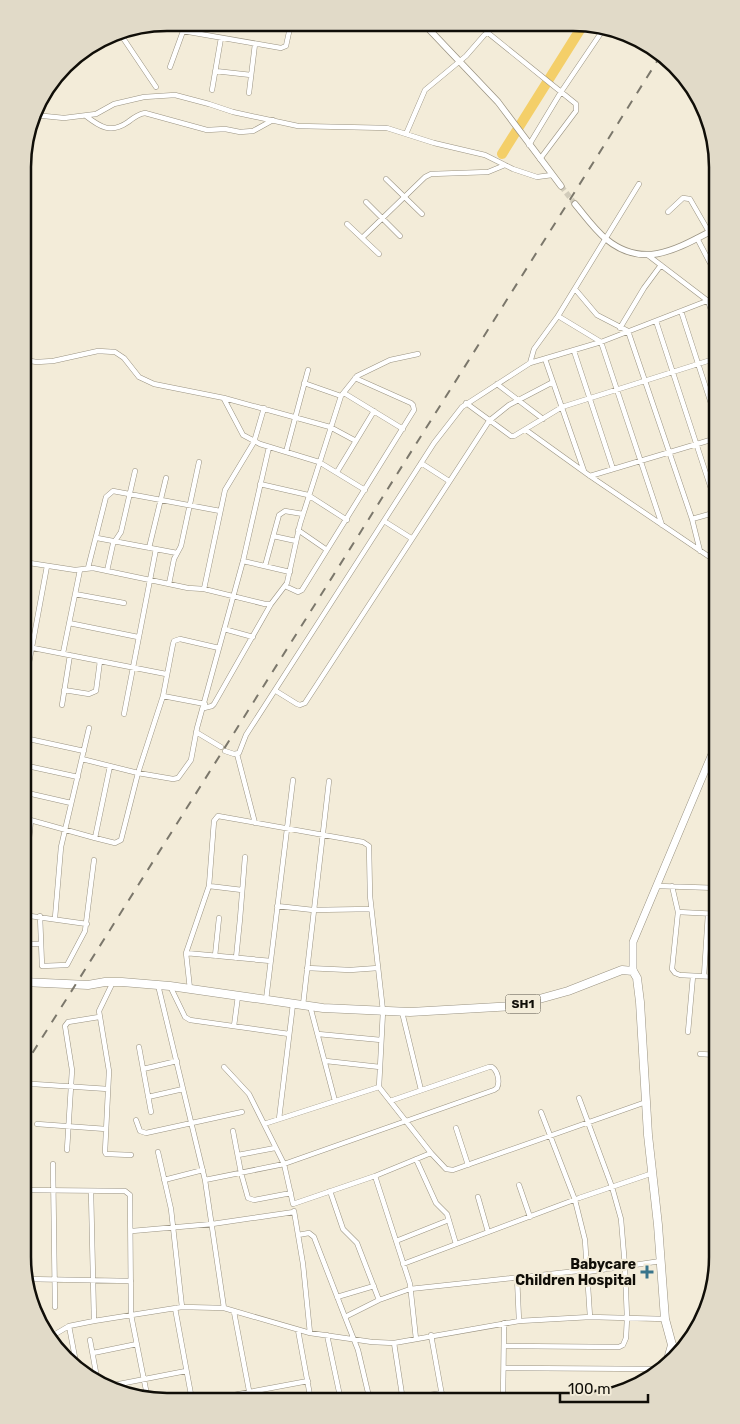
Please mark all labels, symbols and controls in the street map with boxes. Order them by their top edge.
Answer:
road number: SH1 [506,994,540,1014]
place label: Babycare Children Hospital [515,1256,636,1289]
marker: Babycare Children Hospital [640,1265,654,1279]
scale bar [560,1372,648,1404]
text: 100 m [568,1380,610,1398]

